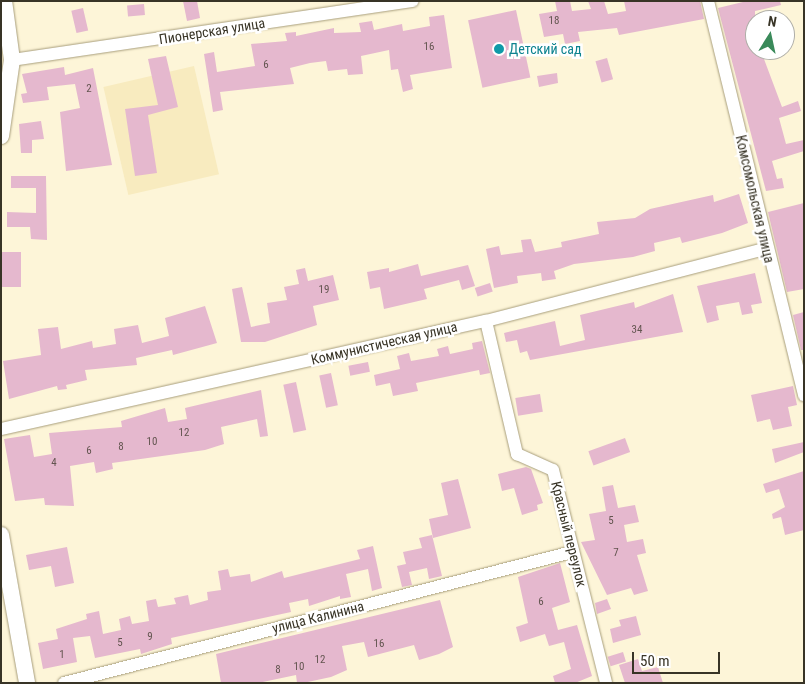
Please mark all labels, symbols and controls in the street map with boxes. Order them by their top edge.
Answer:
north arrow [745,10,795,60]
text: N [767,13,778,30]
street label: Пионерская улица [158,14,266,48]
house number: 18 [549,14,559,28]
house number: 16 [424,40,434,54]
place label: Детский сад [509,41,581,57]
marker: Детский сад [493,43,505,55]
house number: 6 [263,58,269,72]
house number: 2 [86,82,92,96]
street label: Комсомольская улица [732,133,778,265]
house number: 19 [319,283,329,297]
street label: Коммунистическая улица [309,318,459,368]
house number: 34 [632,323,642,337]
house number: 12 [179,426,189,440]
house number: 10 [147,435,157,449]
house number: 8 [118,440,124,454]
house number: 6 [86,444,92,458]
house number: 4 [51,456,57,470]
street label: Красный переулок [548,479,590,589]
house number: 5 [608,514,614,528]
house number: 7 [613,546,619,560]
house number: 6 [538,595,544,609]
street label: улица Калинина [270,597,366,637]
house number: 9 [147,630,153,644]
house number: 5 [117,636,123,650]
house number: 16 [374,637,384,651]
scale bar [635,642,722,674]
house number: 1 [59,648,65,662]
text: 50 m [640,652,670,670]
house number: 12 [315,653,325,667]
house number: 10 [294,660,304,674]
house number: 8 [275,663,281,677]

